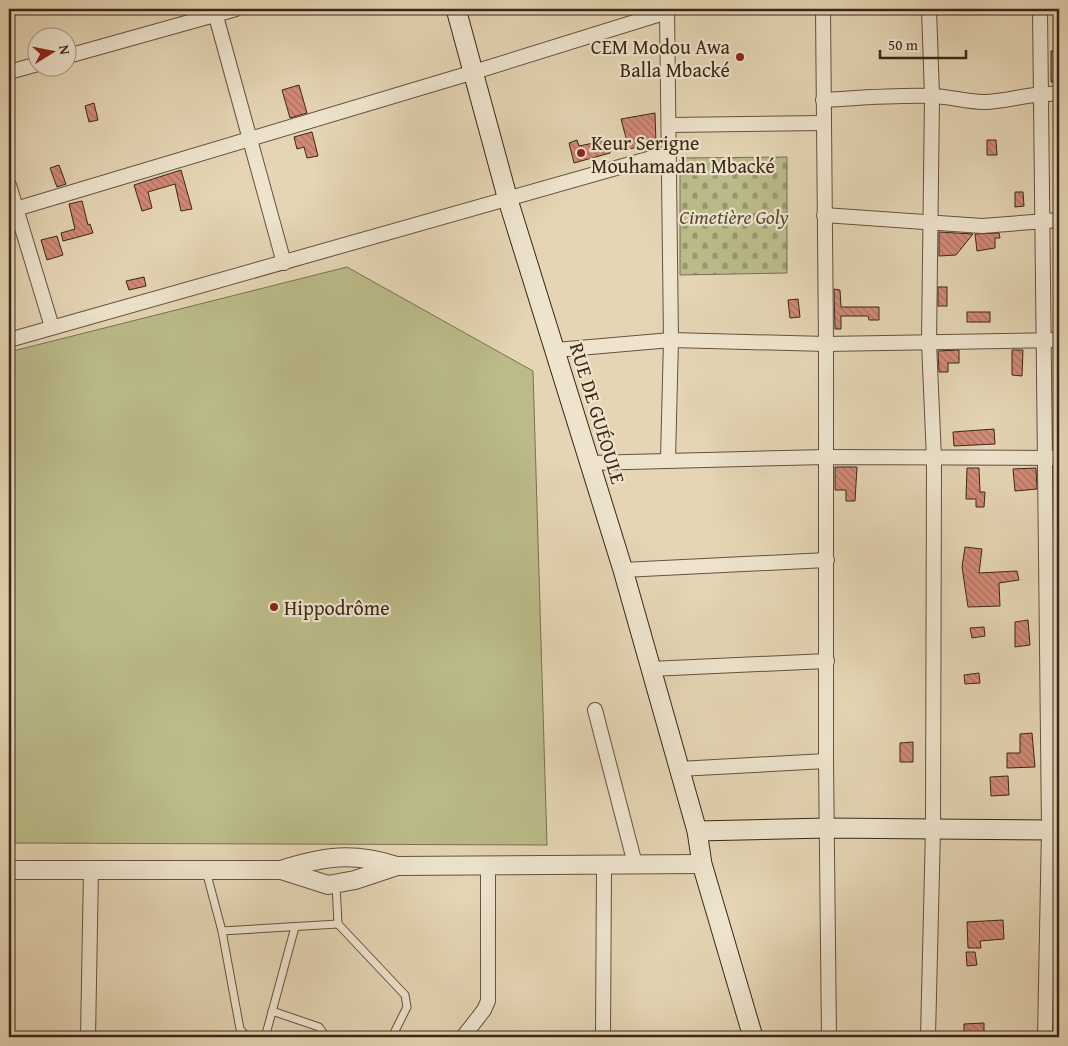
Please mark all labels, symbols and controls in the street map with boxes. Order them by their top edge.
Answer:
north arrow [28,28,78,78]
scale bar [880,28,967,60]
place label: CEM Modou Awa Balla Mbacké [591,32,731,84]
text: 50 m [888,34,919,55]
text: N [54,43,76,57]
marker: CEM Modou Awa Balla Mbacké [734,51,746,63]
place label: Keur Serigne Mouhamadan Mbacké [591,128,775,180]
marker: Keur Serigne Mouhamadan Mbacké [575,147,587,159]
park label: Cimetière Goly [679,202,789,231]
street label: RUE DE GUÉOULE [563,339,633,487]
place label: Hippodrôme [284,593,390,622]
marker: Hippodrôme [268,601,280,613]

